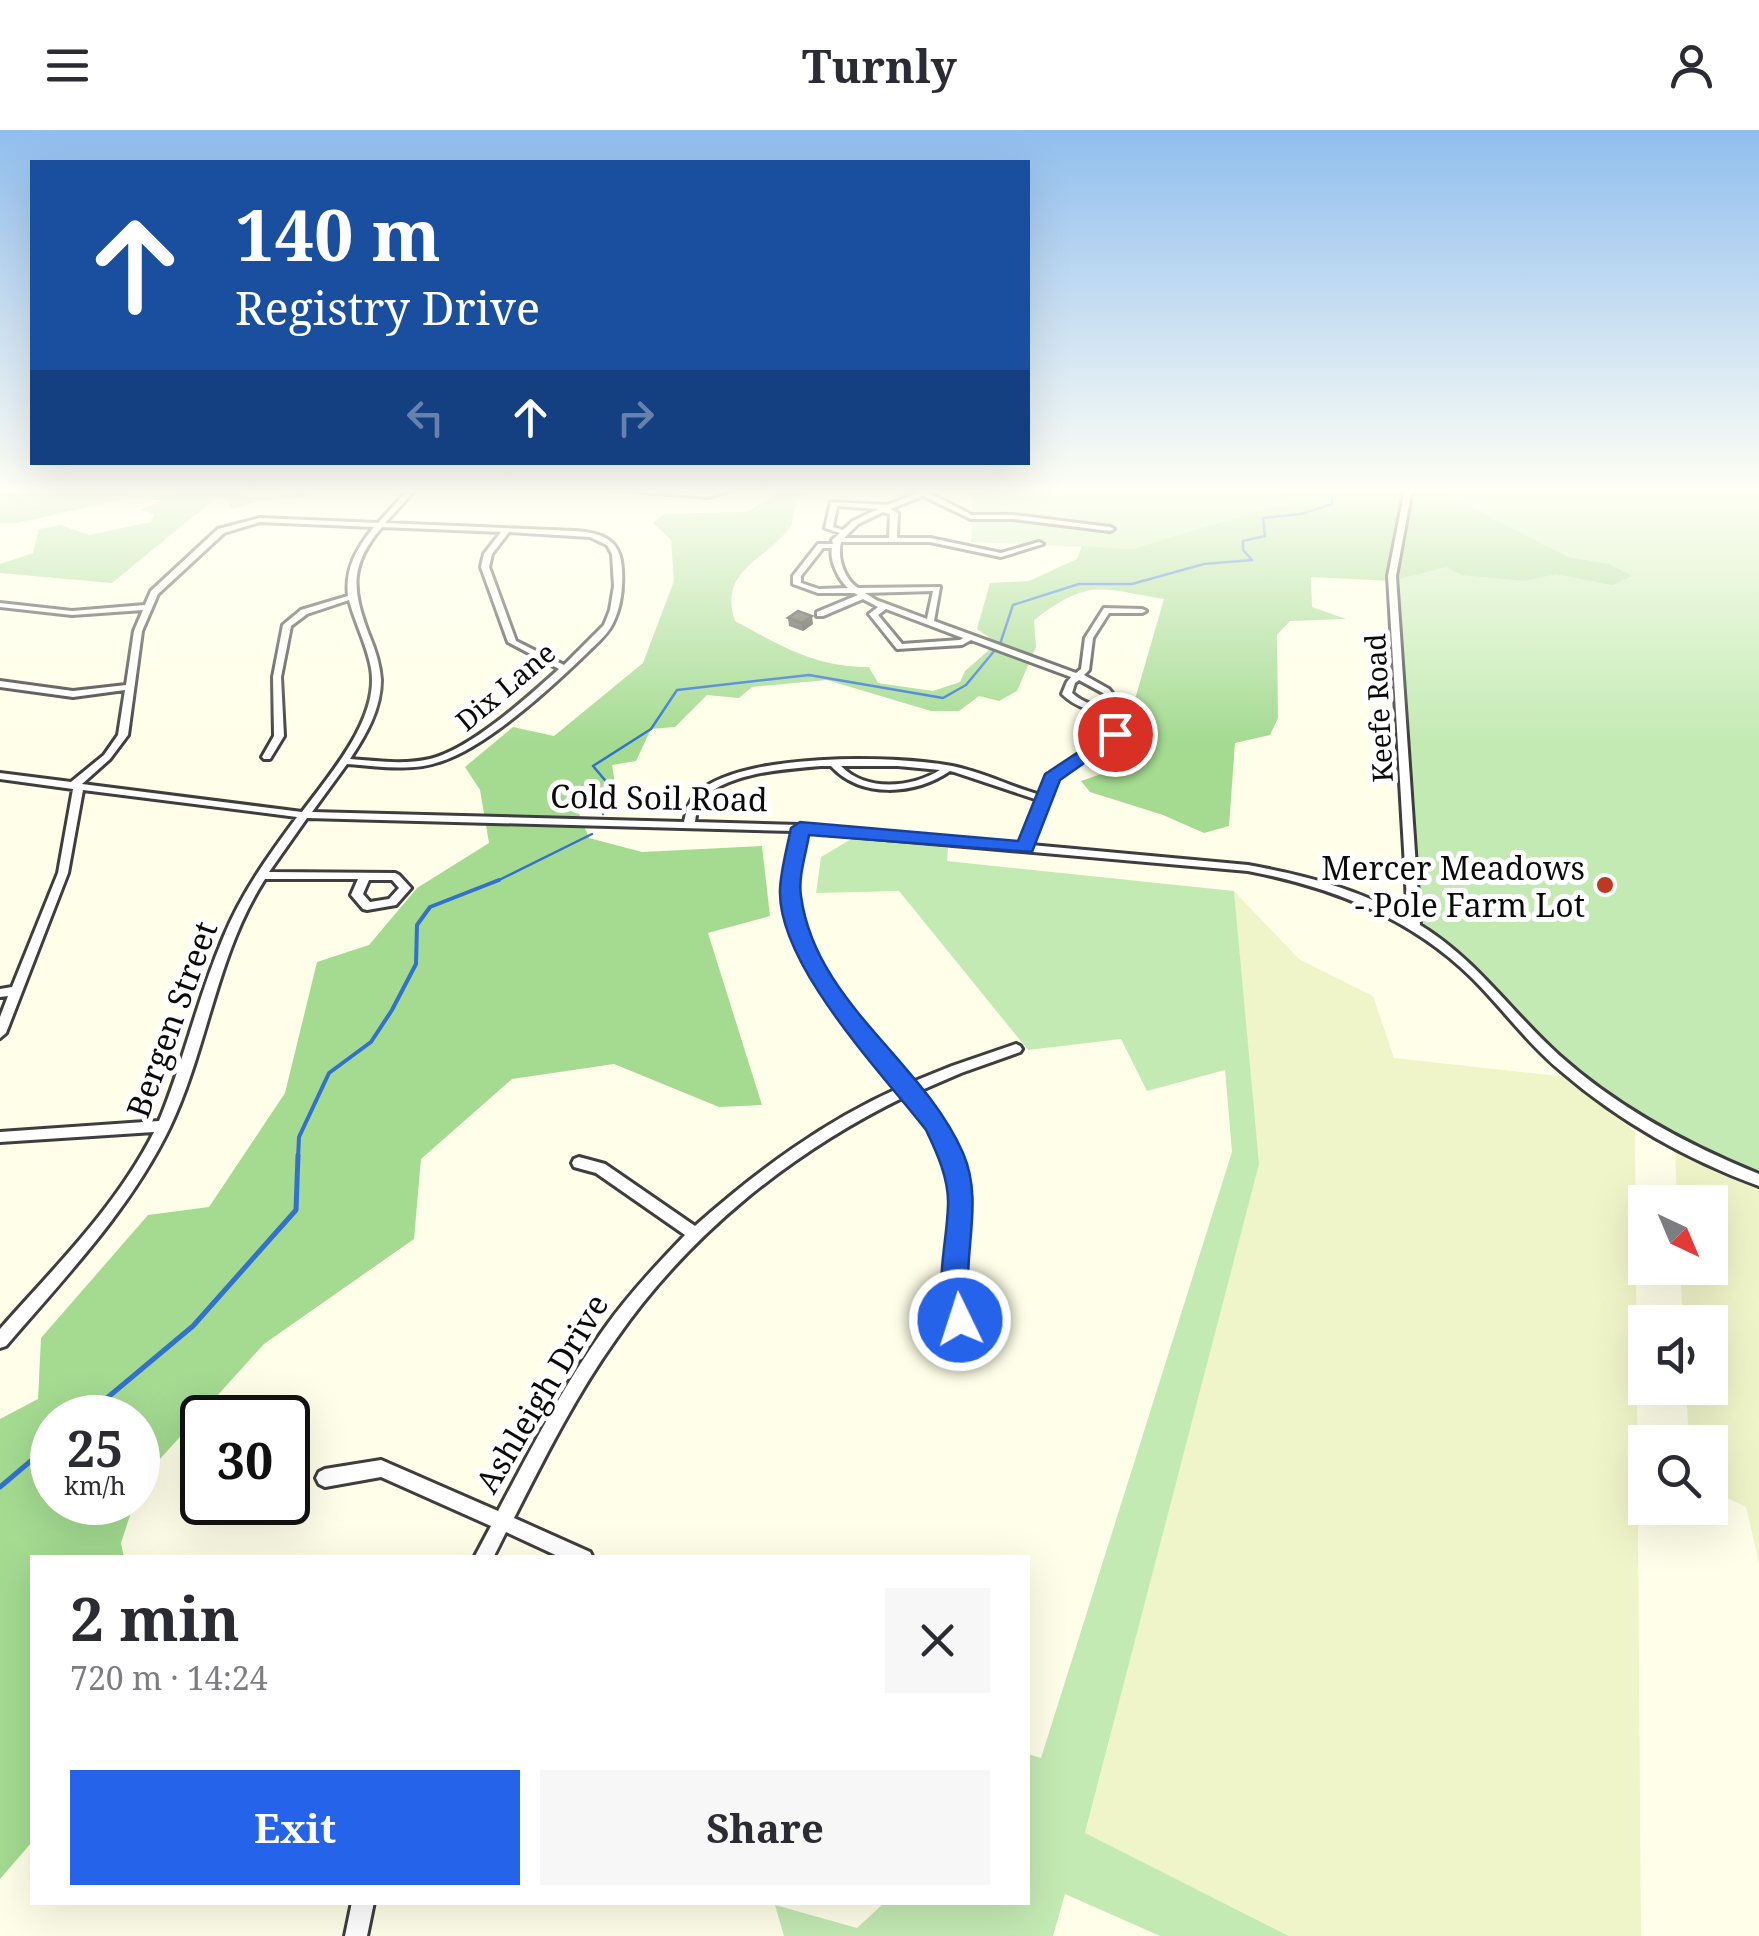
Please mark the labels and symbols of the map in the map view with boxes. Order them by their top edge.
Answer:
street label: Dix Lane [447,633,563,739]
street label: Keefe Road [1355,633,1401,783]
pin [1073,692,1158,777]
street label: Cold Soil Road [550,774,768,820]
place label: Mercer Meadows - Pole Farm Lot [1321,846,1585,926]
marker: Mercer Meadows - Pole Farm Lot [1594,874,1616,896]
street label: Bergen Street [116,915,226,1123]
north arrow [1628,1185,1728,1285]
position arrow [908,1268,1012,1372]
street label: Ashleigh Drive [465,1286,617,1500]
speed limit sign: 30 [180,1395,310,1525]

